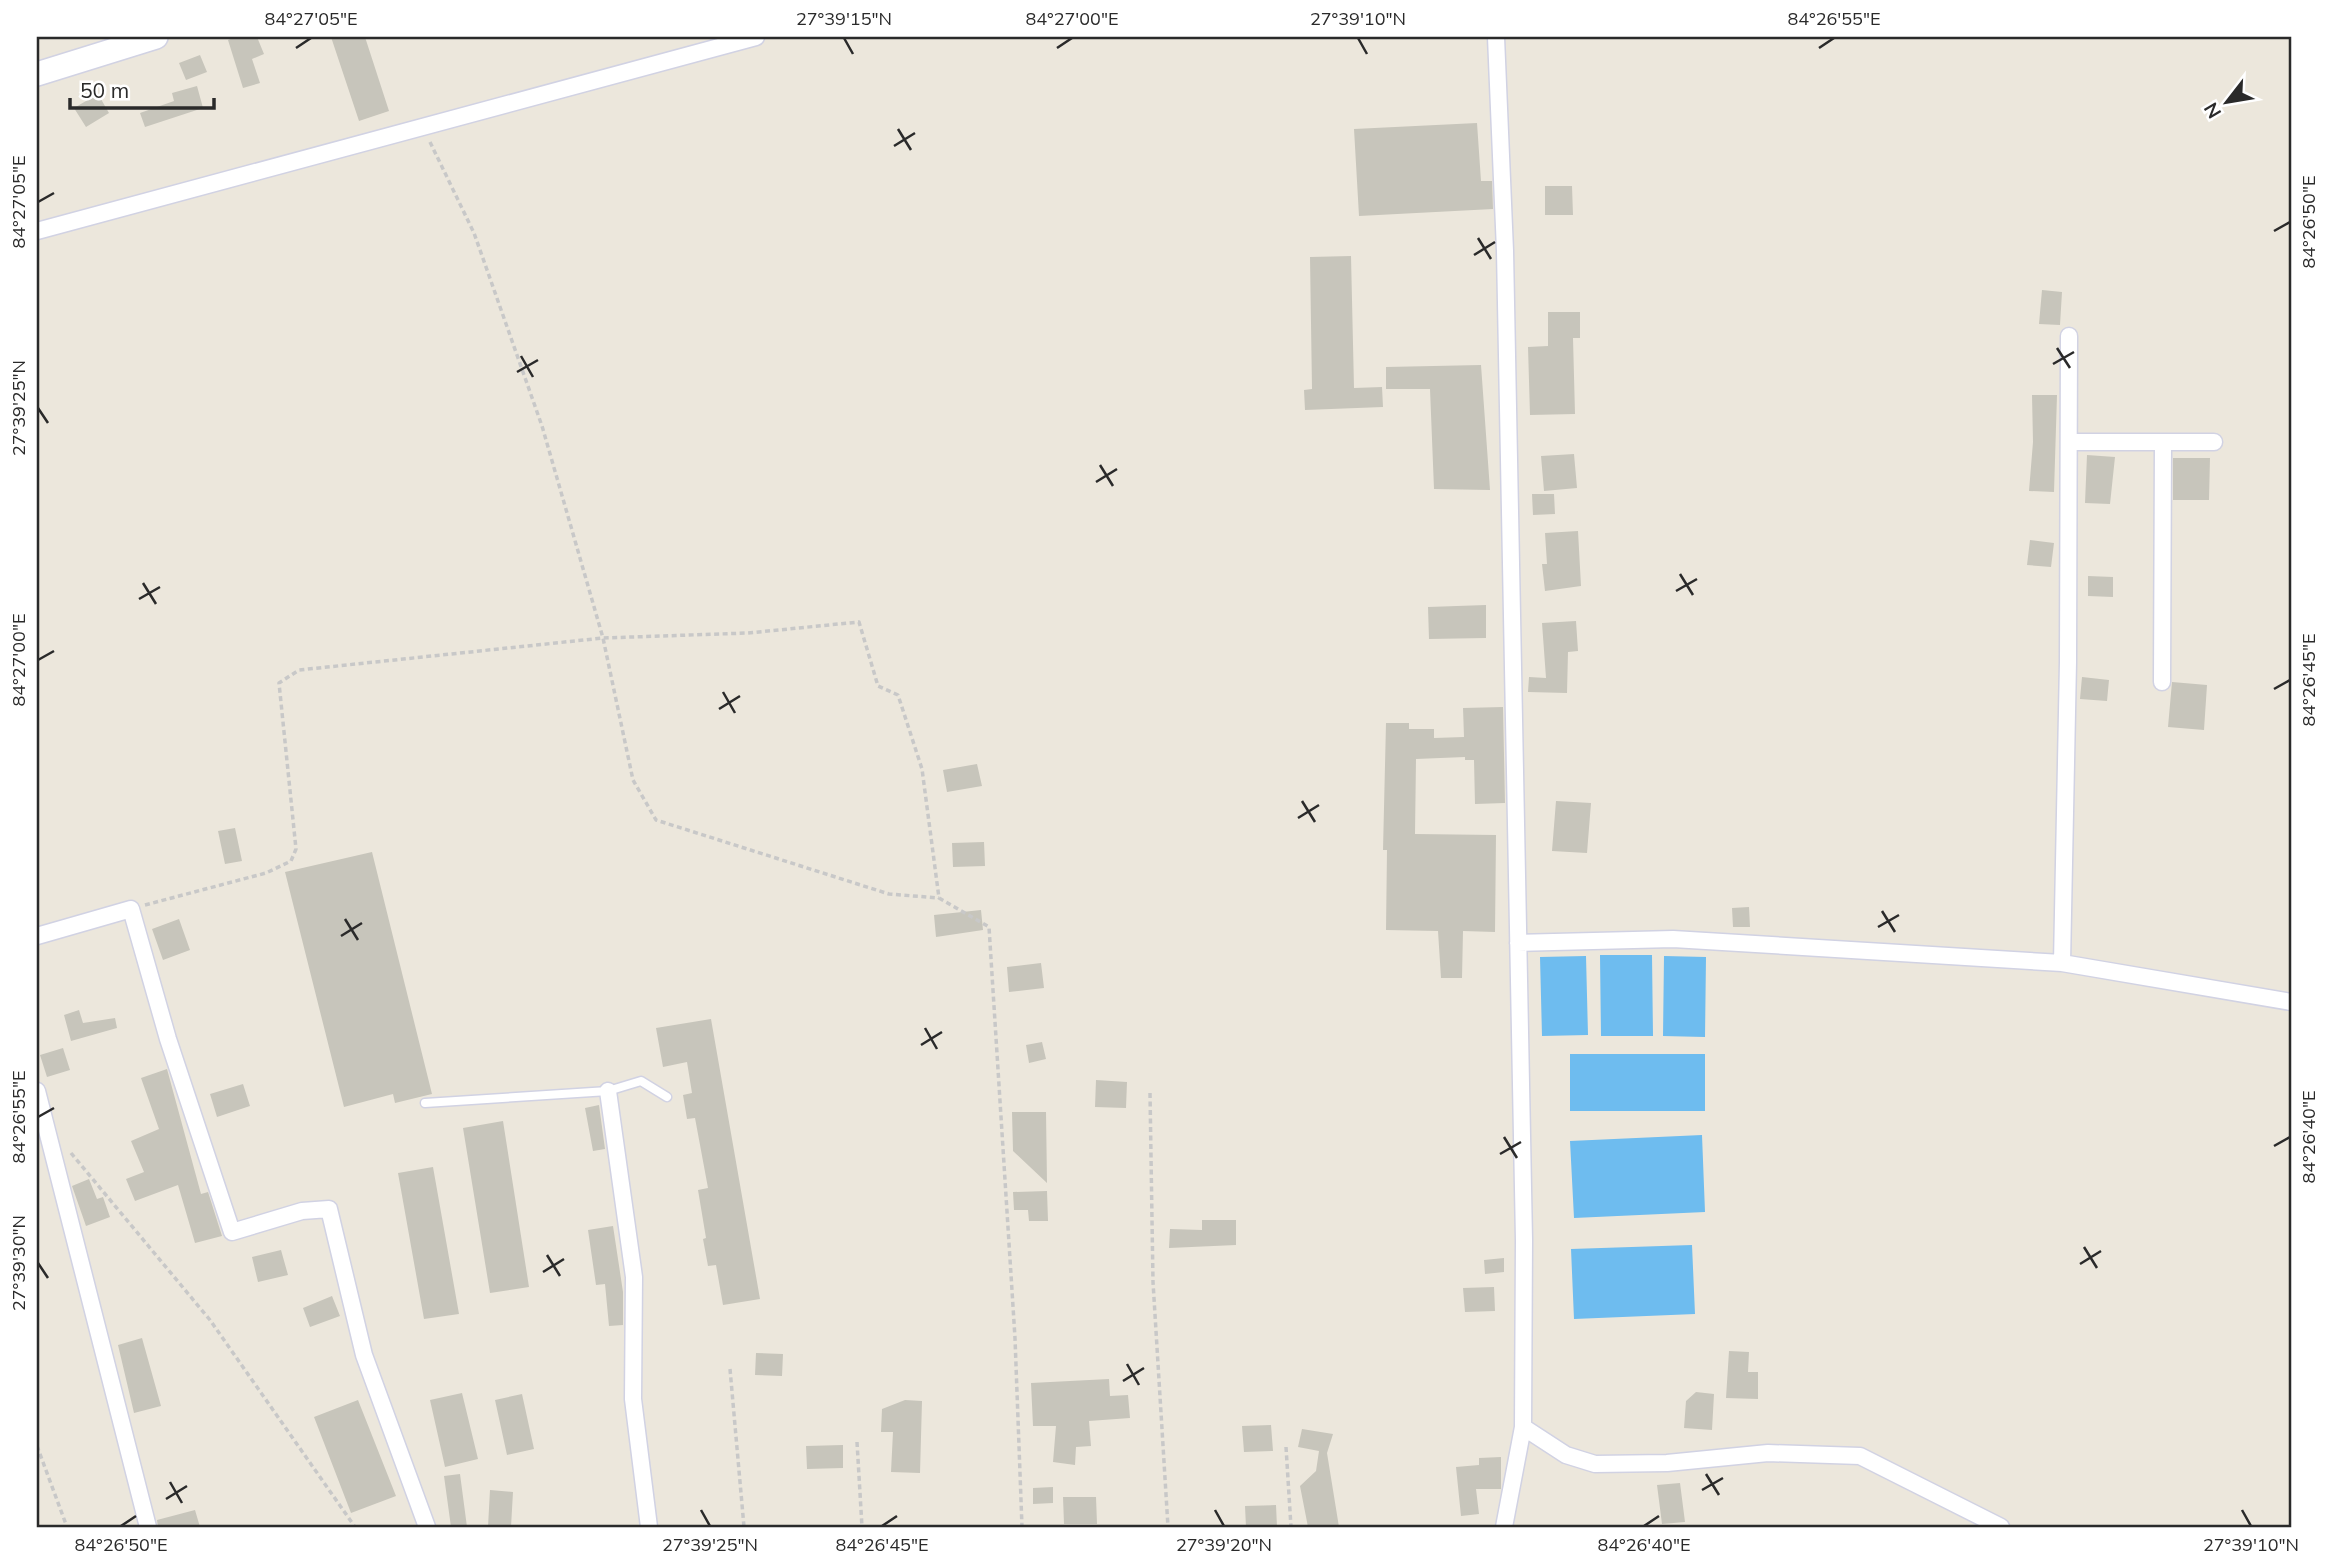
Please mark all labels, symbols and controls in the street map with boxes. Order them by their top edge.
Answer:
text: 84°27'05"E [264,7,358,30]
text: 27°39'15"N [796,7,892,30]
text: 84°27'00"E [1025,7,1119,30]
text: 27°39'10"N [1310,7,1406,30]
text: 84°26'55"E [1787,7,1881,30]
scale bar [70,66,214,110]
north arrow [2192,66,2262,136]
text: 50 m [80,77,129,103]
text: N [2198,98,2226,123]
text: 84°27'05"E [7,155,30,249]
text: 84°26'50"E [2297,175,2320,269]
text: 27°39'25"N [7,360,30,456]
text: 84°27'00"E [7,613,30,707]
text: 84°26'45"E [2297,633,2320,727]
text: 84°26'55"E [7,1070,30,1164]
text: 84°26'40"E [2297,1090,2320,1184]
text: 27°39'30"N [7,1215,30,1311]
text: 84°26'50"E [74,1533,168,1556]
text: 27°39'25"N [662,1533,758,1556]
text: 84°26'45"E [835,1533,929,1556]
text: 27°39'20"N [1176,1533,1272,1556]
text: 84°26'40"E [1597,1533,1691,1556]
text: 27°39'10"N [2203,1533,2299,1556]

